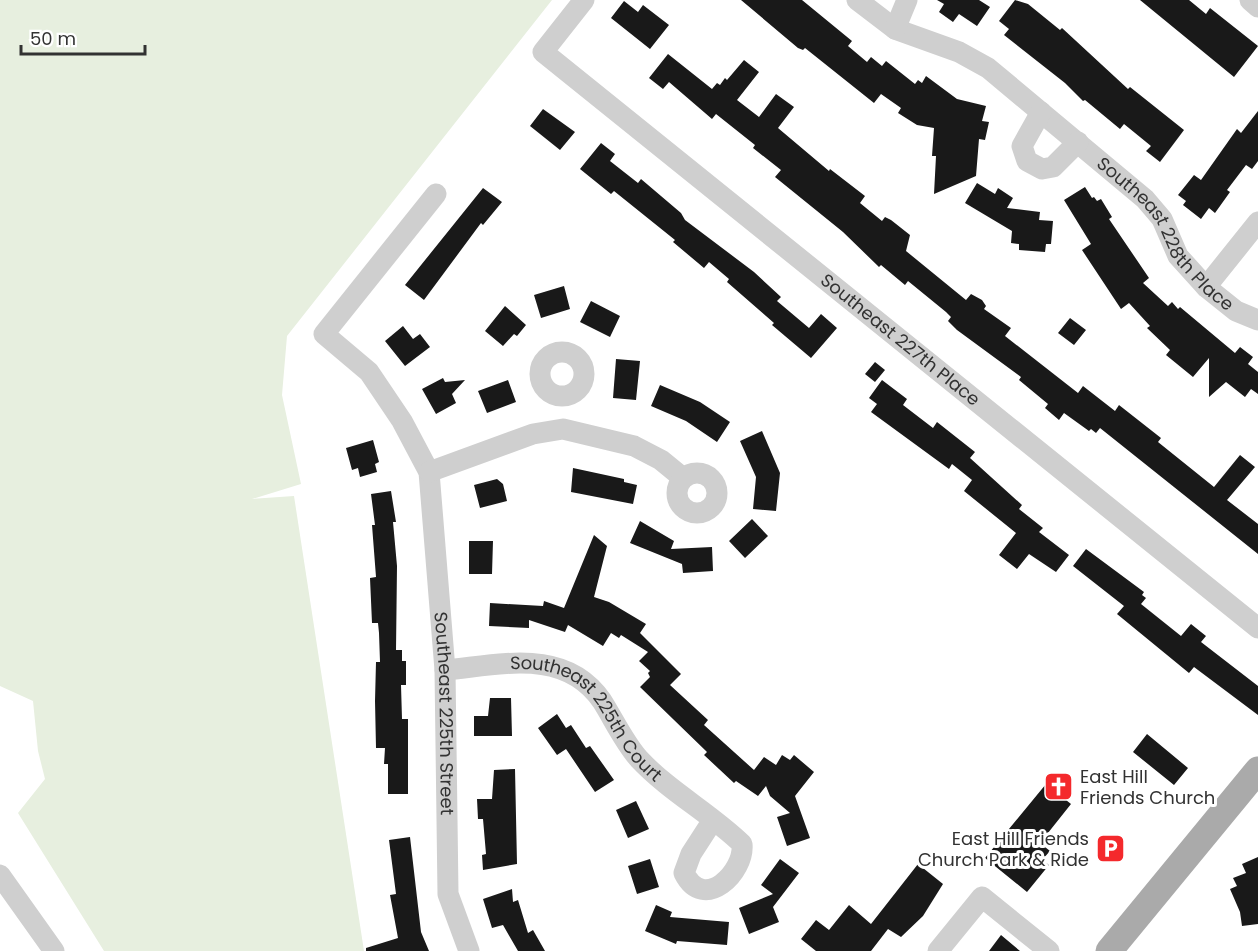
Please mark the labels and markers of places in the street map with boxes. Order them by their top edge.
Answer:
place label: East Hill Friends Church [1080,764,1215,810]
church icon: East Hill Friends Church [1043,771,1075,803]
place label: East Hill Friends Church Park & Ride [918,826,1089,872]
parking icon: East Hill Friends Church Park & Ride [1094,833,1126,865]

